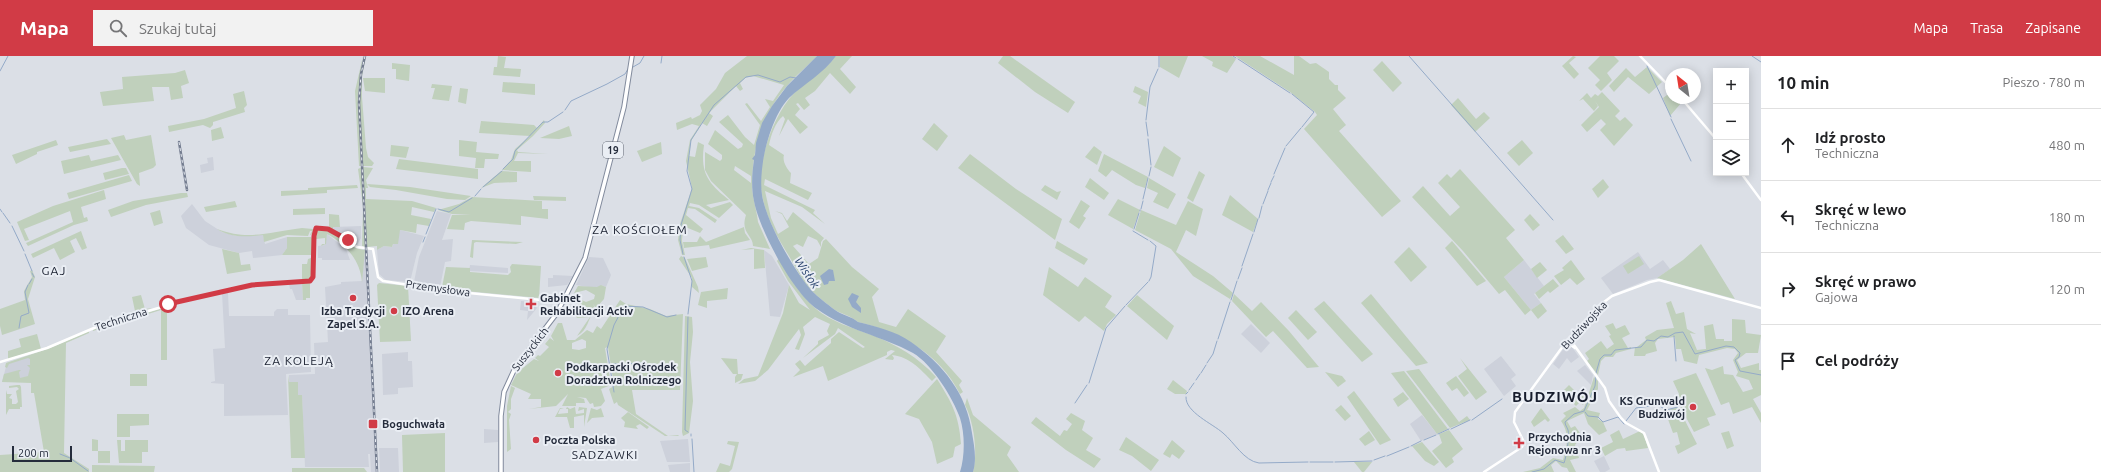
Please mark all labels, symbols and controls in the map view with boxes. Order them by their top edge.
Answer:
search box [93,10,373,46]
text: Mapa [20,17,69,39]
icon: search [107,17,129,39]
text: Szukaj tutaj [139,20,216,37]
text: Mapa [1913,20,1948,36]
text: Trasa [1970,20,2003,36]
text: Zapisane [2025,20,2081,36]
north arrow [1665,68,1701,104]
map controls [1713,68,1749,176]
button: + [1713,68,1749,104]
text: 10 min [1777,73,1830,92]
text: Pieszo · 780 m [2002,75,2085,89]
button: − [1713,104,1749,140]
text: Idź prosto [1815,129,1886,146]
icon: ahead [1777,134,1799,156]
text: 480 m [2049,138,2085,152]
button: layers [1713,140,1749,176]
road number: 19 [603,142,623,158]
text: Techniczna [1815,146,1879,160]
text: Skręć w lewo [1815,201,1907,218]
icon: left [1777,206,1799,228]
text: 180 m [2049,210,2085,224]
text: Techniczna [1815,218,1879,232]
district label: ZA KOŚCIOŁEM [592,223,688,236]
route end [339,231,357,249]
water label: Wisłok [792,255,823,291]
district label: GAJ [41,264,67,277]
text: Skręć w prawo [1815,273,1917,290]
street label: Przemysłowa [405,278,471,298]
icon: right [1777,278,1799,300]
text: 120 m [2049,282,2085,296]
text: Gajowa [1815,290,1858,304]
place label: Gabinet Rehabilitacji Activ [540,292,633,317]
marker: Izba Tradycji Zapel S.A. [348,293,358,303]
route start [159,295,177,313]
marker: Gabinet Rehabilitacji Activ [525,298,537,310]
street label: Budziwojska [1559,299,1609,351]
street label: Techniczna [93,305,149,333]
place label: Izba Tradycji Zapel S.A. [321,305,385,330]
place label: IZO Arena [402,305,454,317]
marker: IZO Arena [389,306,399,316]
street label: Suszyckich [509,325,551,373]
icon: arrive [1777,350,1799,372]
text: Cel podróży [1815,352,1899,369]
district label: ZA KOLEJĄ [264,354,334,367]
place label: Podkarpacki Ośrodek Doradztwa Rolniczego [566,361,682,386]
marker: Podkarpacki Ośrodek Doradztwa Rolniczego [553,368,563,378]
district label: BUDZIWÓJ [1512,388,1598,405]
place label: KS Grunwald Budziwój [1620,395,1685,420]
marker: KS Grunwald Budziwój [1688,402,1698,412]
marker: Boguchwała [367,418,379,430]
place label: Boguchwała [382,418,445,430]
place label: Przychodnia Rejonowa nr 3 [1528,431,1601,456]
place label: Poczta Polska [544,434,615,446]
marker: Poczta Polska [531,435,541,445]
marker: Przychodnia Rejonowa nr 3 [1513,437,1525,449]
scale bar [12,444,72,463]
text: 200 m [18,447,49,459]
district label: SADZAWKI [572,448,638,461]

